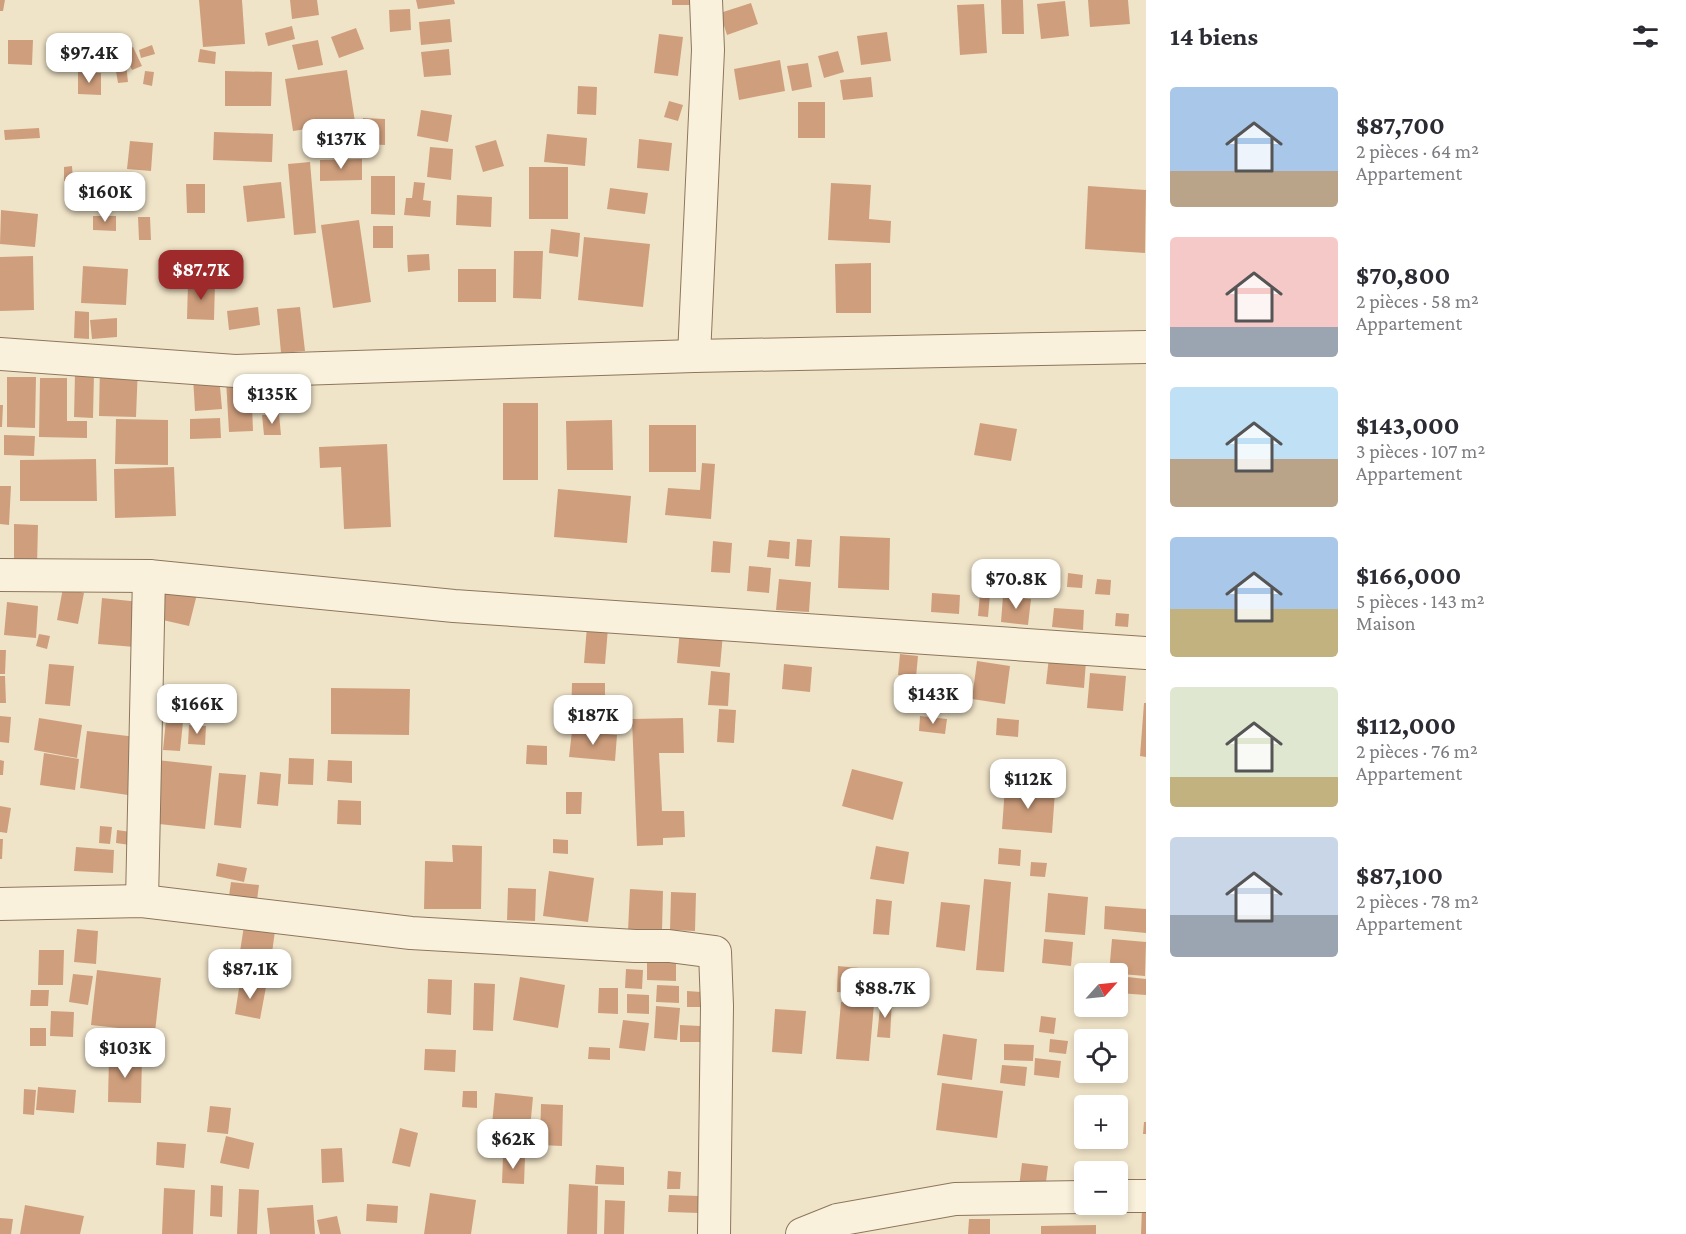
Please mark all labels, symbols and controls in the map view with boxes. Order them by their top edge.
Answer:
icon: filters [1629,20,1662,53]
text: 14 biens [1170,22,1258,51]
pin: $97.4K [40,33,138,84]
text: $97.4K [60,41,118,63]
icon: home [1218,111,1290,183]
text: $87,700 [1356,111,1445,140]
pin: $137K [299,119,383,170]
text: $137K [316,127,366,149]
text: 2 pièces · 64 m² [1356,140,1479,162]
text: Appartement [1356,162,1462,184]
pin: $160K [63,172,147,223]
text: $160K [78,180,132,202]
pin: $87.7K [152,250,250,301]
text: $87.7K [172,258,230,280]
icon: home [1218,261,1290,333]
text: $70,800 [1356,261,1450,290]
text: 2 pièces · 58 m² [1356,290,1479,312]
text: Appartement [1356,312,1462,334]
pin: $135K [230,374,314,425]
text: $135K [247,382,297,404]
icon: home [1218,411,1290,483]
text: $143,000 [1356,411,1460,440]
text: 3 pièces · 107 m² [1356,440,1485,462]
text: Appartement [1356,462,1462,484]
pin: $70.8K [967,559,1065,610]
icon: home [1218,561,1290,633]
text: $166,000 [1356,561,1461,590]
text: $70.8K [985,567,1047,589]
text: 5 pièces · 143 m² [1356,590,1485,612]
text: Maison [1356,612,1416,634]
pin: $143K [891,674,975,725]
text: $143K [908,682,958,704]
pin: $166K [155,684,239,735]
text: $166K [171,692,223,714]
pin: $187K [551,695,635,746]
text: $187K [568,703,618,725]
icon: home [1218,711,1290,783]
text: $112,000 [1356,711,1456,740]
text: 2 pièces · 76 m² [1356,740,1478,762]
pin: $112K [986,759,1070,810]
text: Appartement [1356,762,1462,784]
text: $112K [1004,767,1052,789]
icon: home [1218,861,1290,933]
text: $87,100 [1356,861,1443,890]
text: 2 pièces · 78 m² [1356,890,1478,912]
text: Appartement [1356,912,1462,934]
pin: $87.1K [201,949,299,1000]
text: $87.1K [222,957,278,979]
north arrow [1074,963,1128,1017]
map controls [1074,963,1128,1215]
pin: $88.7K [836,968,934,1019]
text: $88.7K [855,976,915,998]
pin: $103K [83,1028,167,1079]
button: locate [1074,1029,1128,1083]
text: $103K [99,1036,151,1058]
button: + [1074,1095,1128,1149]
pin: $62K [477,1119,549,1170]
text: $62K [491,1127,535,1149]
button: − [1074,1161,1128,1215]

